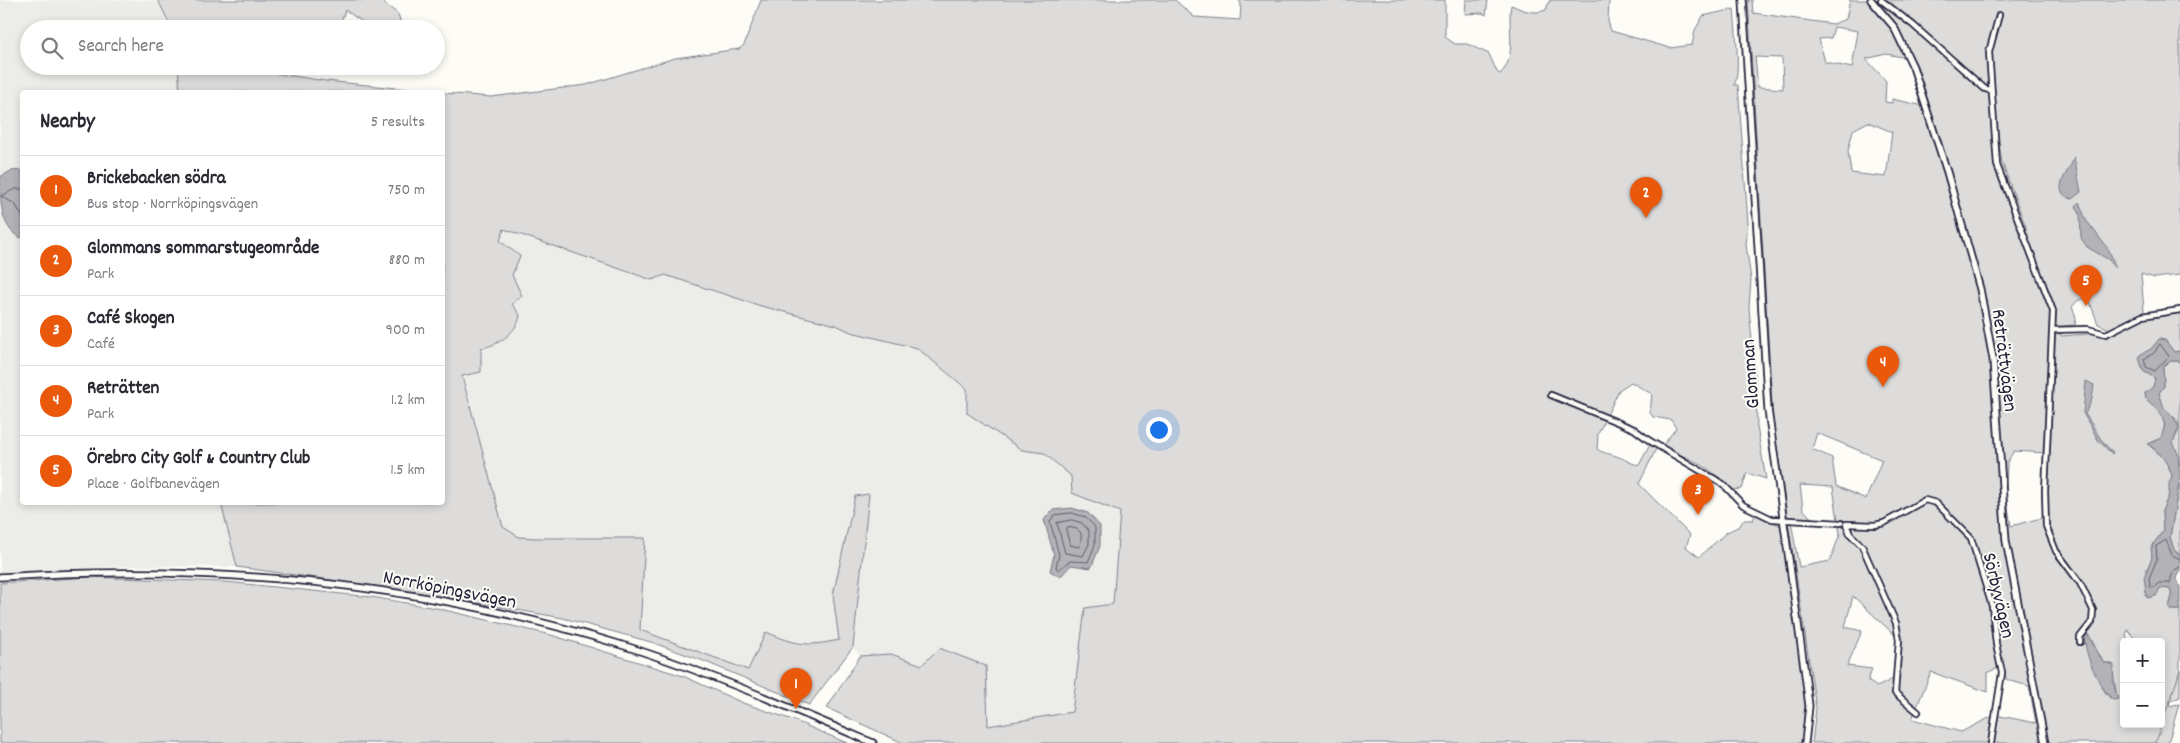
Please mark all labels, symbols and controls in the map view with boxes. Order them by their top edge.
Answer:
search box [20,20,445,75]
icon: search [38,34,66,62]
text: Search here [78,34,164,61]
text: Nearby [40,108,95,138]
text: 5 results [371,111,425,134]
text: Brickebacken södra [87,166,226,193]
pin: 2 [1630,177,1662,218]
text: 1 [54,179,58,202]
text: 750 m [388,179,425,202]
text: Bus stop · Norrköpingsvägen [87,193,258,216]
text: Glommans sommarstugeområde [87,236,319,263]
text: 2 [53,249,60,272]
text: 880 m [389,249,425,272]
text: Park [87,263,114,286]
pin: 5 [2070,265,2102,306]
text: Café Skogen [87,306,175,333]
street label: Reträttvägen [1983,307,2023,413]
text: 3 [52,319,60,342]
text: 900 m [386,319,425,342]
text: Café [87,333,115,356]
street label: Glomman [1736,338,1768,410]
pin: 4 [1867,346,1899,387]
text: Reträtten [87,376,159,403]
text: 4 [53,389,59,412]
text: 1.2 km [391,389,425,412]
text: Park [87,403,114,426]
your location [1146,417,1172,443]
text: Örebro City Golf & Country Club [87,446,310,473]
text: 5 [52,459,60,482]
text: 1.5 km [390,459,425,482]
text: Place · Golfbanevägen [87,473,220,496]
pin: 3 [1682,474,1714,515]
street label: Sörbyvägen [1974,550,2021,641]
street label: Norrköpingsvägen [380,564,518,618]
map controls [2120,638,2165,728]
button: + [2120,638,2165,683]
pin: 1 [780,668,812,709]
button: − [2120,683,2165,728]

